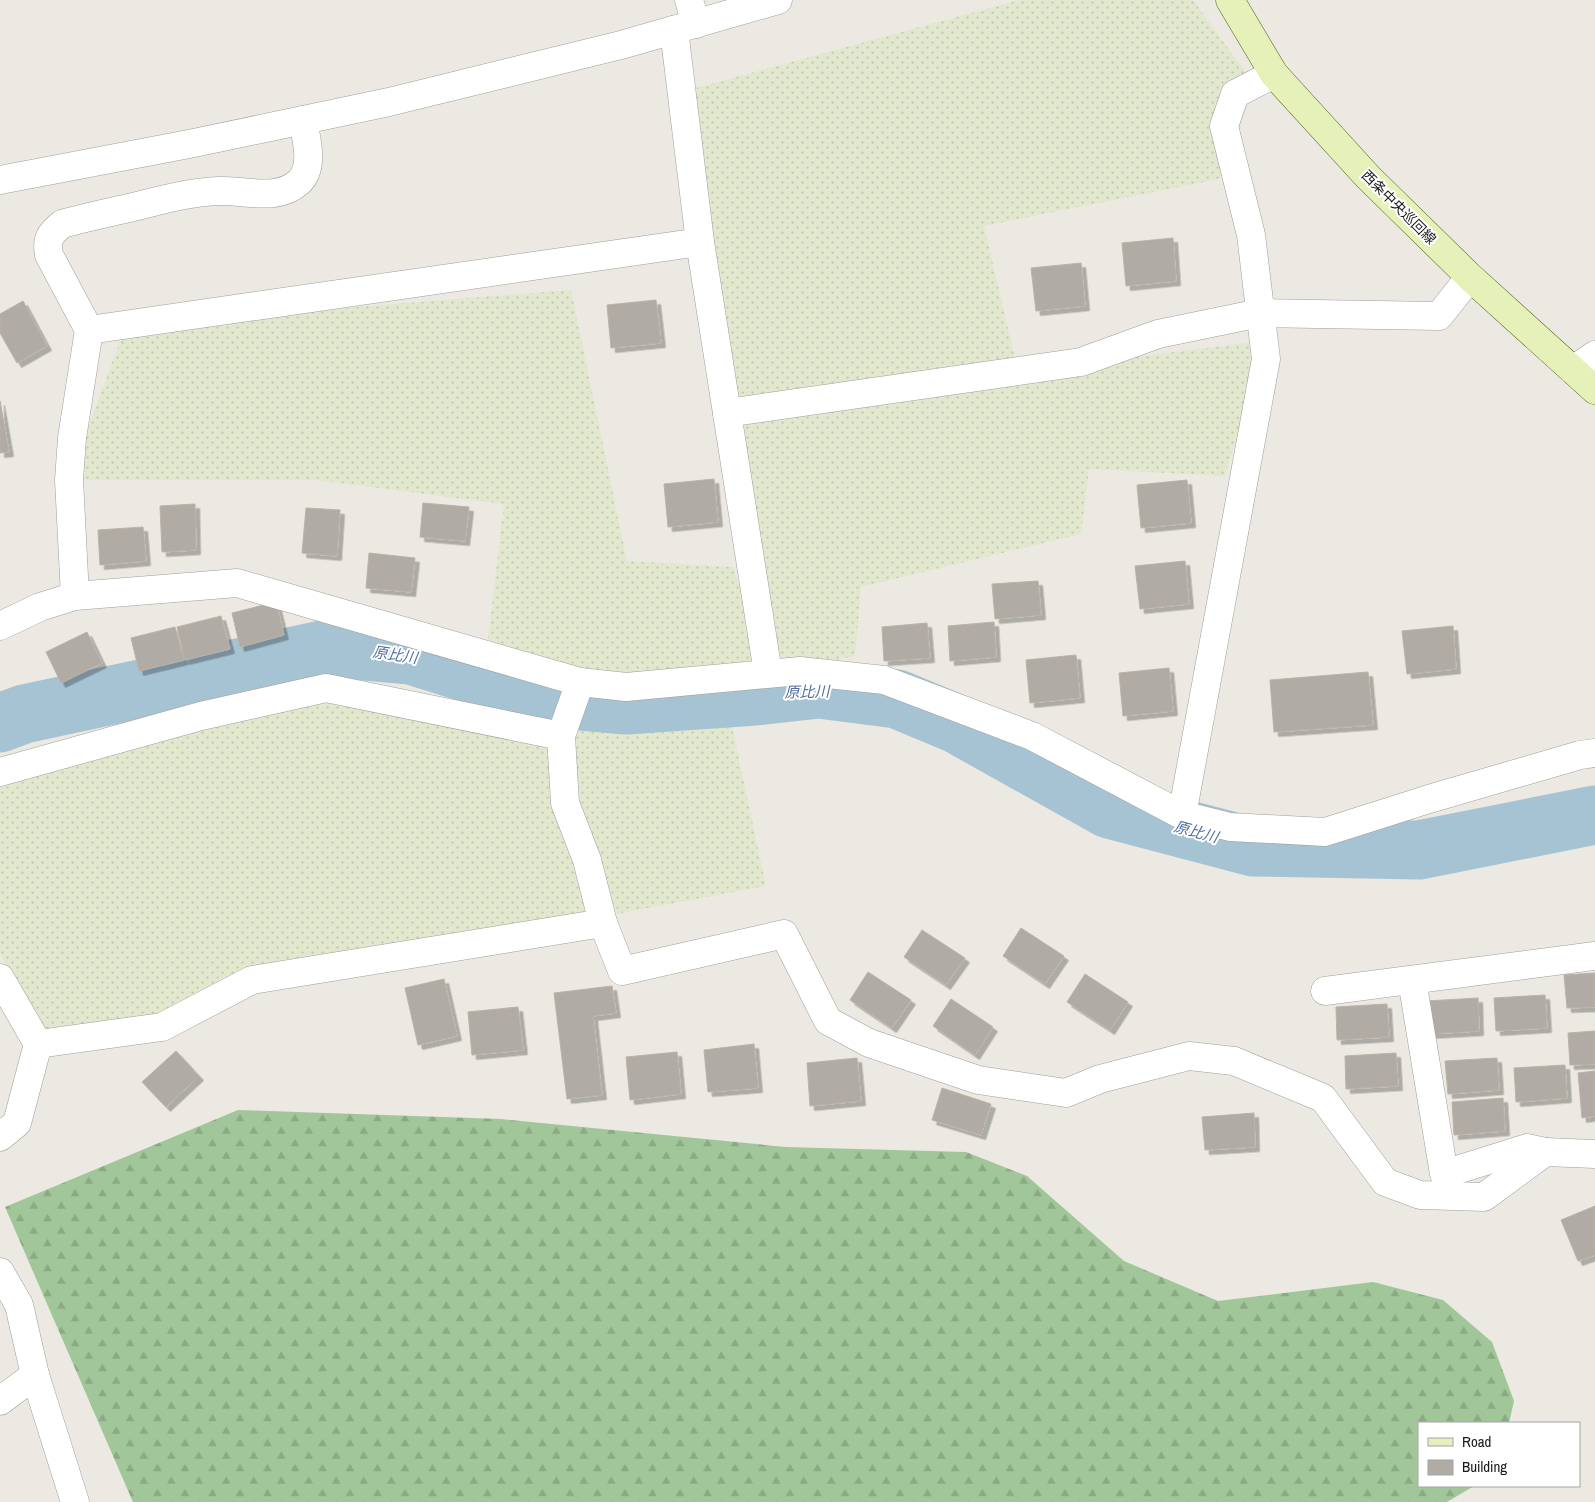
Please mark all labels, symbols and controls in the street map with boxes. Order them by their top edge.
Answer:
street label: 西条中央巡回線 [1358,166,1440,248]
water label: 原比川 [371,641,421,668]
water label: 原比川 [784,681,832,702]
water label: 原比川 [1172,816,1223,848]
legend [1418,1422,1580,1487]
text: Road [1462,1431,1491,1452]
text: Building [1462,1456,1507,1477]

